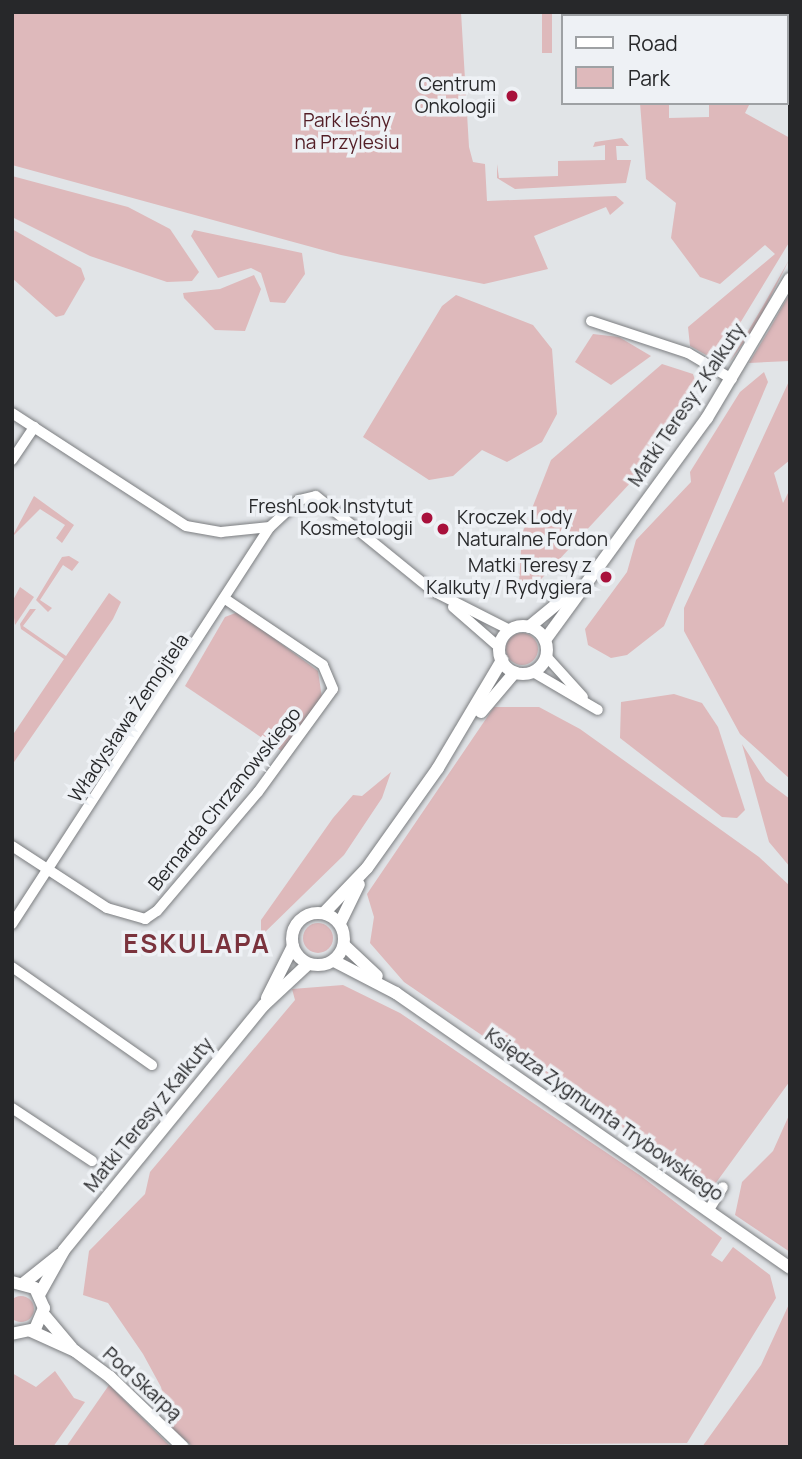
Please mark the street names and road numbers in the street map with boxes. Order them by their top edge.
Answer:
street label: Matki Teresy z Kalkuty [624,319,750,491]
street label: Władysława Żemojtela [64,629,194,807]
street label: Bernarda Chrzanowskiego [144,703,306,895]
street label: Księdza Zygmunta Trybowskiego [480,1024,728,1206]
street label: Matki Teresy z Kalkuty [80,1033,218,1197]
street label: Pod Skarpą [98,1343,186,1425]

